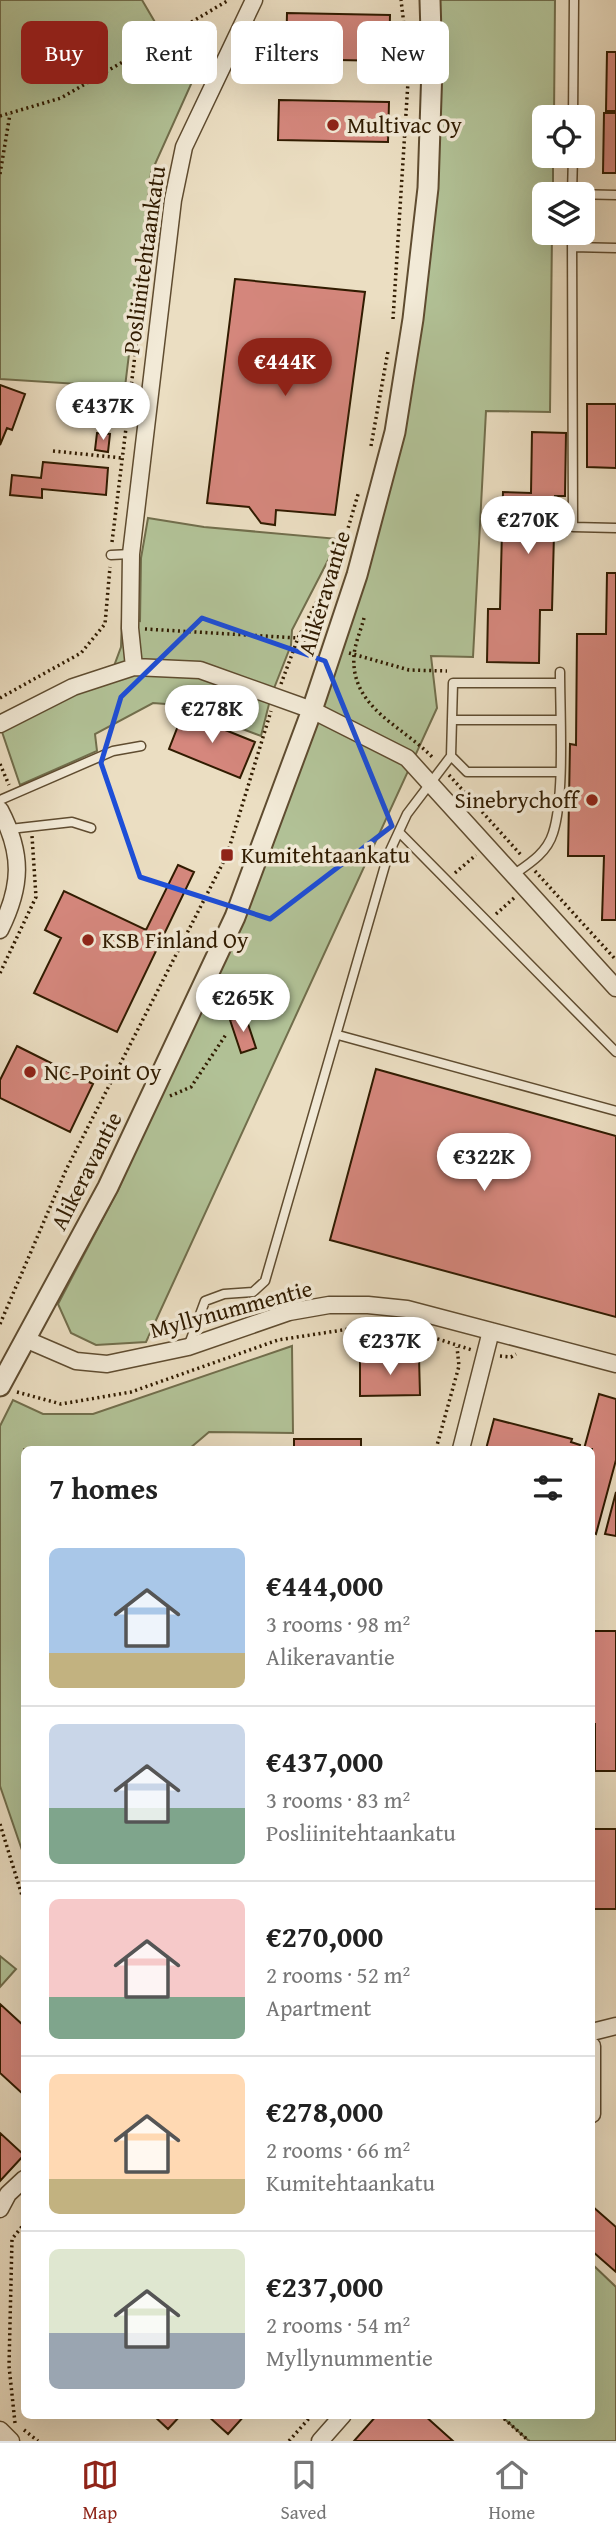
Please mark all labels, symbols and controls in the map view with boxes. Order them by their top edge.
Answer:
chip: Buy [21,21,108,84]
chip: Rent [122,21,217,84]
chip: Filters [231,21,343,84]
chip: New [357,21,449,84]
map controls [532,105,595,245]
button: locate [532,105,595,168]
place label: Multivac Oy [347,108,462,141]
marker: Multivac Oy [325,117,341,133]
street label: Posliinitehtaankatu [114,163,173,356]
button: layers [532,182,595,245]
pin: €444K [236,338,334,398]
text: €444K [254,344,316,377]
pin: €437K [54,382,152,442]
text: €437K [72,388,134,421]
pin: €270K [479,496,577,556]
text: €270K [497,502,559,535]
street label: Alikeravantie [289,526,358,659]
pin: €278K [163,686,261,745]
text: €278K [181,691,243,724]
place label: Sinebrychoff [455,783,580,816]
marker: Sinebrychoff [584,792,600,808]
place label: Kumitehtaankatu [241,838,411,871]
marker: Kumitehtaankatu [219,847,235,863]
place label: KSB Finland Oy [102,923,249,956]
marker: KSB Finland Oy [80,932,96,948]
pin: €265K [194,974,292,1034]
text: €265K [212,980,274,1013]
place label: NC-Point Oy [44,1055,162,1088]
marker: NC-Point Oy [22,1064,38,1080]
street label: Alikeravantie [42,1106,129,1236]
pin: €322K [435,1134,533,1193]
text: €322K [453,1139,515,1172]
street label: Myllynummentie [146,1271,316,1346]
pin: €237K [341,1318,439,1377]
text: €237K [359,1323,421,1356]
text: 7 homes [49,1466,158,1510]
icon: filters [529,1469,567,1507]
text: €444,000 [266,1563,383,1607]
icon: home [105,1576,189,1660]
text: 3 rooms · 98 m² [266,1607,410,1640]
text: Alikeravantie [266,1640,395,1673]
text: €437,000 [266,1739,383,1783]
icon: home [105,1752,189,1836]
text: 3 rooms · 83 m² [266,1783,410,1816]
text: Posliinitehtaankatu [266,1816,456,1849]
text: €270,000 [266,1914,383,1958]
icon: home [105,1927,189,2011]
text: 2 rooms · 52 m² [266,1958,410,1991]
text: Apartment [266,1991,371,2024]
text: €278,000 [266,2089,383,2133]
icon: home [105,2102,189,2186]
text: 2 rooms · 66 m² [266,2133,410,2166]
text: Kumitehtaankatu [266,2166,435,2199]
text: €237,000 [266,2264,383,2308]
icon: home [105,2277,189,2361]
text: 2 rooms · 54 m² [266,2308,410,2341]
text: Myllynummentie [266,2341,433,2374]
tab: Map [81,2456,119,2526]
tab: Saved [281,2456,327,2526]
tab: Home [488,2456,535,2526]

